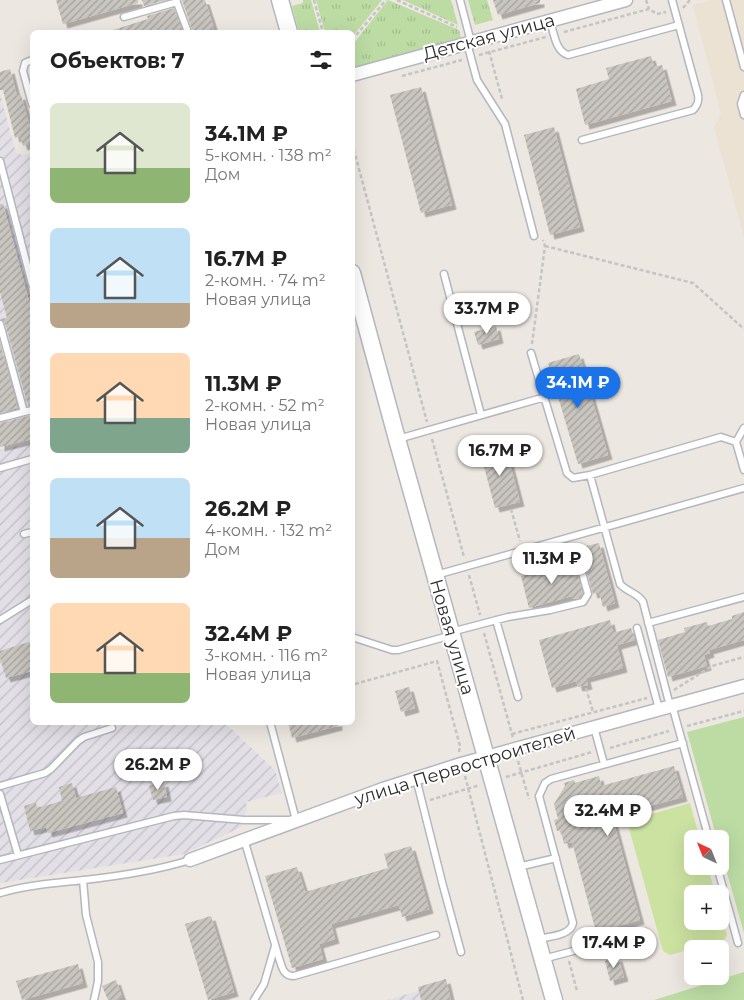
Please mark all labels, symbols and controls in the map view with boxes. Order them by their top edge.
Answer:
street label: Детская улица [421,9,557,65]
icon: filters [307,46,335,74]
text: Объектов: 7 [50,48,185,73]
text: 34.1M ₽ [205,121,288,146]
icon: home [90,123,150,183]
text: 5-комн. · 138 m² [205,146,332,165]
text: Дом [205,165,240,184]
text: 16.7M ₽ [205,246,287,271]
icon: home [90,248,150,308]
text: 2-комн. · 74 m² [205,271,326,290]
text: Новая улица [205,290,311,309]
pin: 33.7M ₽ [441,292,533,335]
text: 33.7M ₽ [455,299,519,318]
pin: 34.1M ₽ [532,366,624,409]
text: 11.3M ₽ [205,371,282,396]
icon: home [90,373,150,433]
text: 34.1M ₽ [546,373,610,392]
text: 2-комн. · 52 m² [205,396,325,415]
text: Новая улица [205,415,311,434]
pin: 16.7M ₽ [454,434,546,477]
text: 16.7M ₽ [469,441,531,460]
text: 26.2M ₽ [205,496,291,521]
icon: home [90,498,150,558]
text: 4-комн. · 132 m² [205,521,332,540]
text: Дом [205,540,240,559]
pin: 11.3M ₽ [506,542,598,585]
text: 11.3M ₽ [523,549,581,568]
street label: Новая улица [425,577,479,697]
text: 32.4M ₽ [205,621,292,646]
icon: home [90,623,150,683]
text: 3-комн. · 116 m² [205,646,328,665]
text: Новая улица [205,665,311,684]
street label: улица Первостроителей [351,722,578,810]
pin: 26.2M ₽ [112,748,204,791]
text: 26.2M ₽ [125,755,191,774]
pin: 32.4M ₽ [562,794,654,837]
text: 32.4M ₽ [575,801,641,820]
north arrow [684,830,729,875]
map controls [684,830,729,985]
button: + [684,885,729,930]
pin: 17.4M ₽ [568,926,660,969]
text: 17.4M ₽ [583,933,645,952]
button: − [684,940,729,985]

